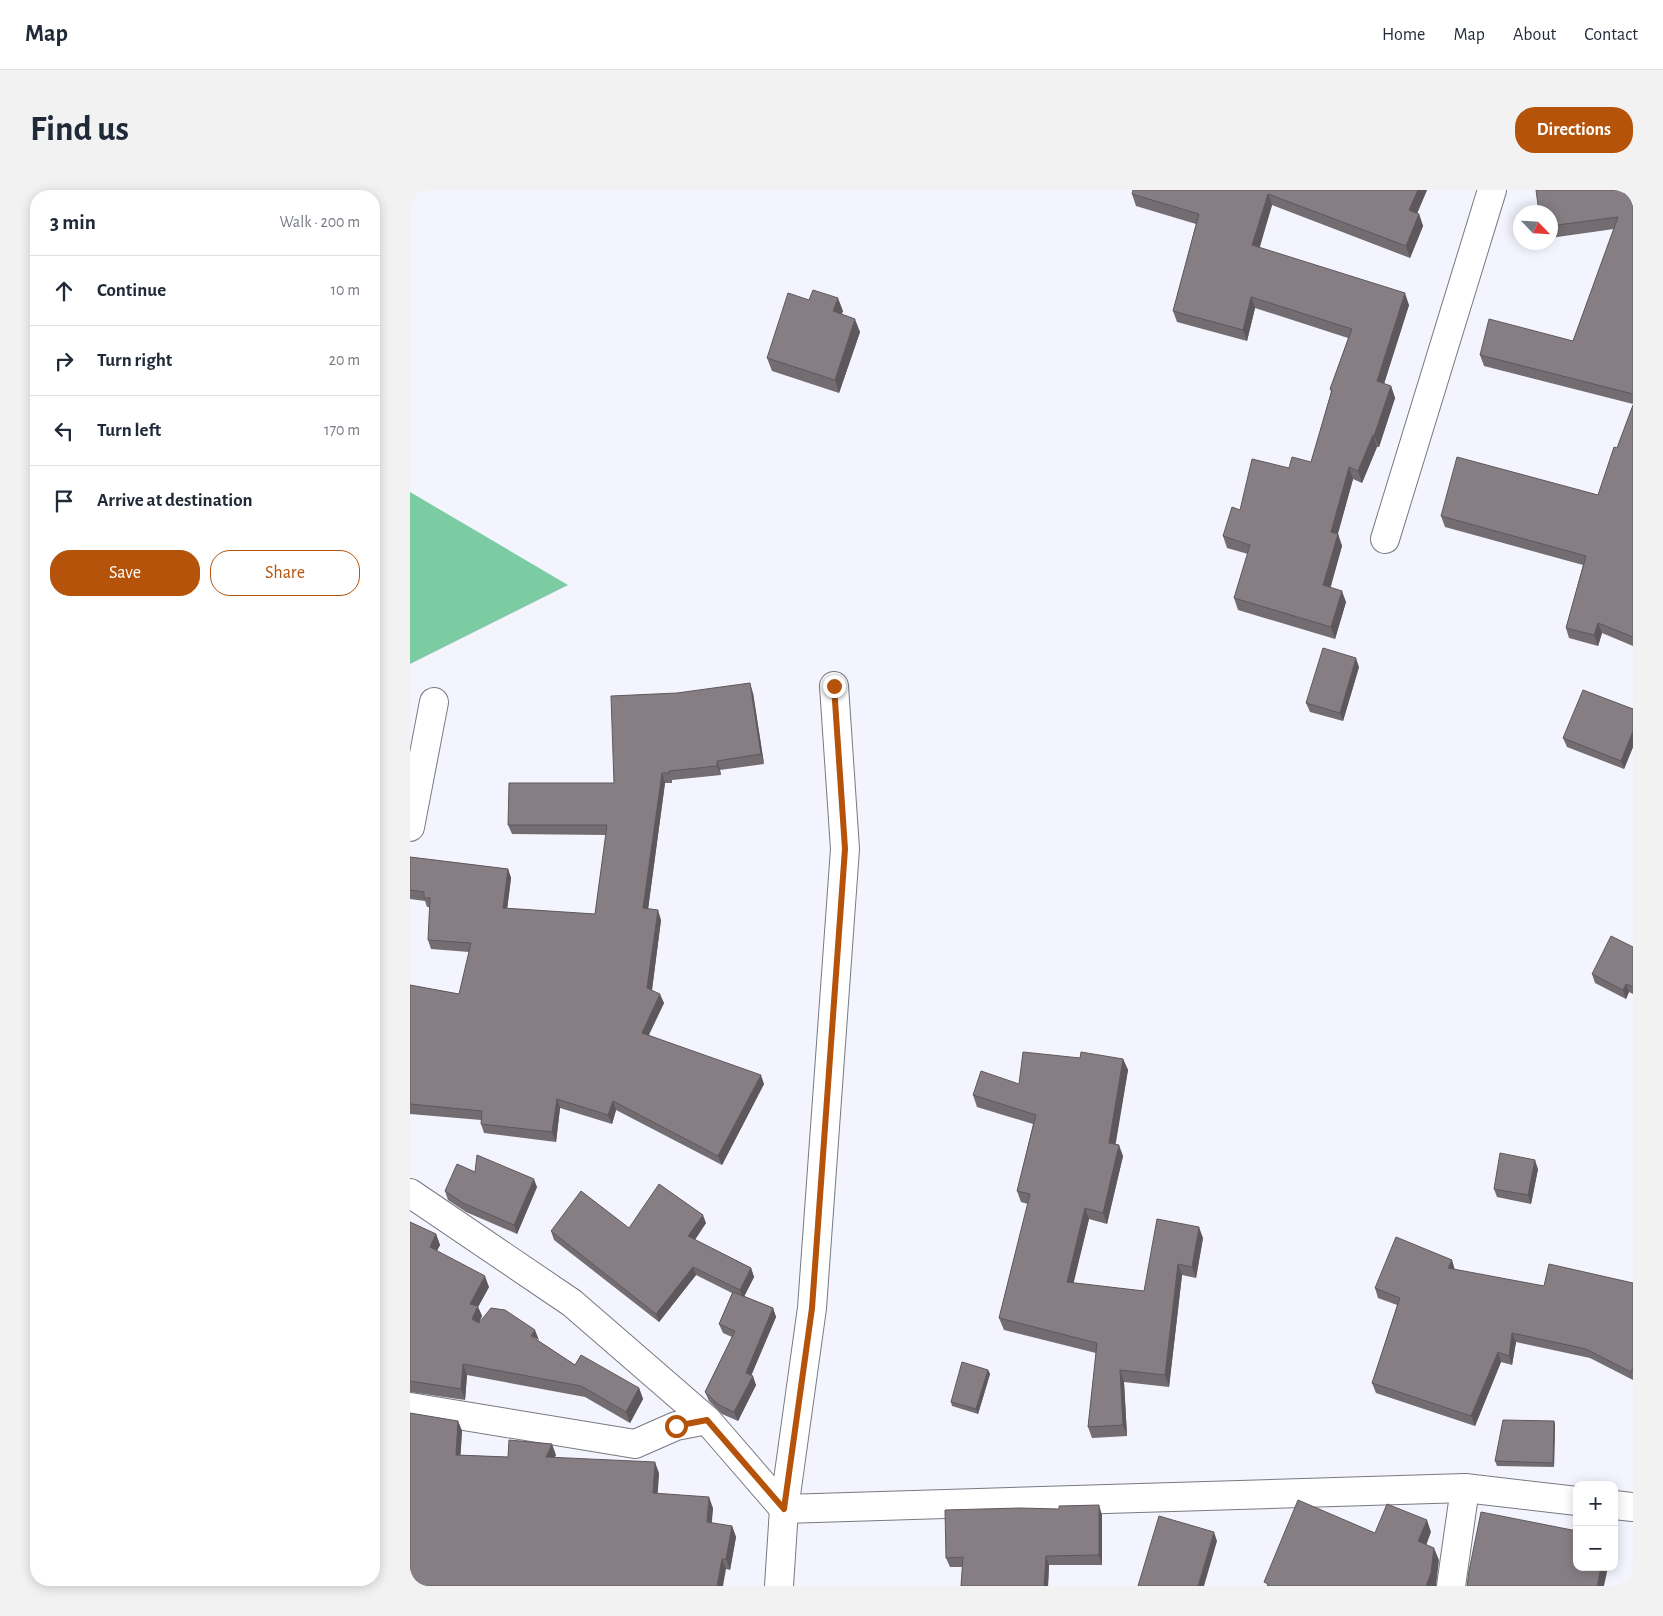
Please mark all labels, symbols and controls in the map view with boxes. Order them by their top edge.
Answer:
text: Map [25,22,68,46]
text: Home [1382,26,1425,44]
text: Map [1453,26,1485,44]
text: About [1513,26,1556,44]
text: Contact [1584,26,1638,44]
button: Directions [1515,107,1633,153]
text: Find us [30,112,129,147]
north arrow [1513,205,1558,250]
text: 3 min [50,212,96,233]
text: Walk · 200 m [279,214,360,230]
icon: ahead [50,277,78,305]
text: Continue [97,281,166,300]
text: 10 m [331,282,360,298]
icon: right [50,347,78,375]
text: Turn right [97,351,172,370]
text: 20 m [329,352,360,368]
icon: left [50,417,78,445]
text: Turn left [97,421,161,440]
text: 170 m [324,422,360,438]
icon: arrive [50,487,78,515]
text: Arrive at destination [97,491,253,510]
button: Save [50,550,200,596]
button: Share [210,550,360,596]
route end [823,675,846,698]
route start [665,1415,688,1438]
map controls [1573,1481,1618,1571]
button: + [1573,1481,1618,1526]
button: − [1573,1526,1618,1571]

